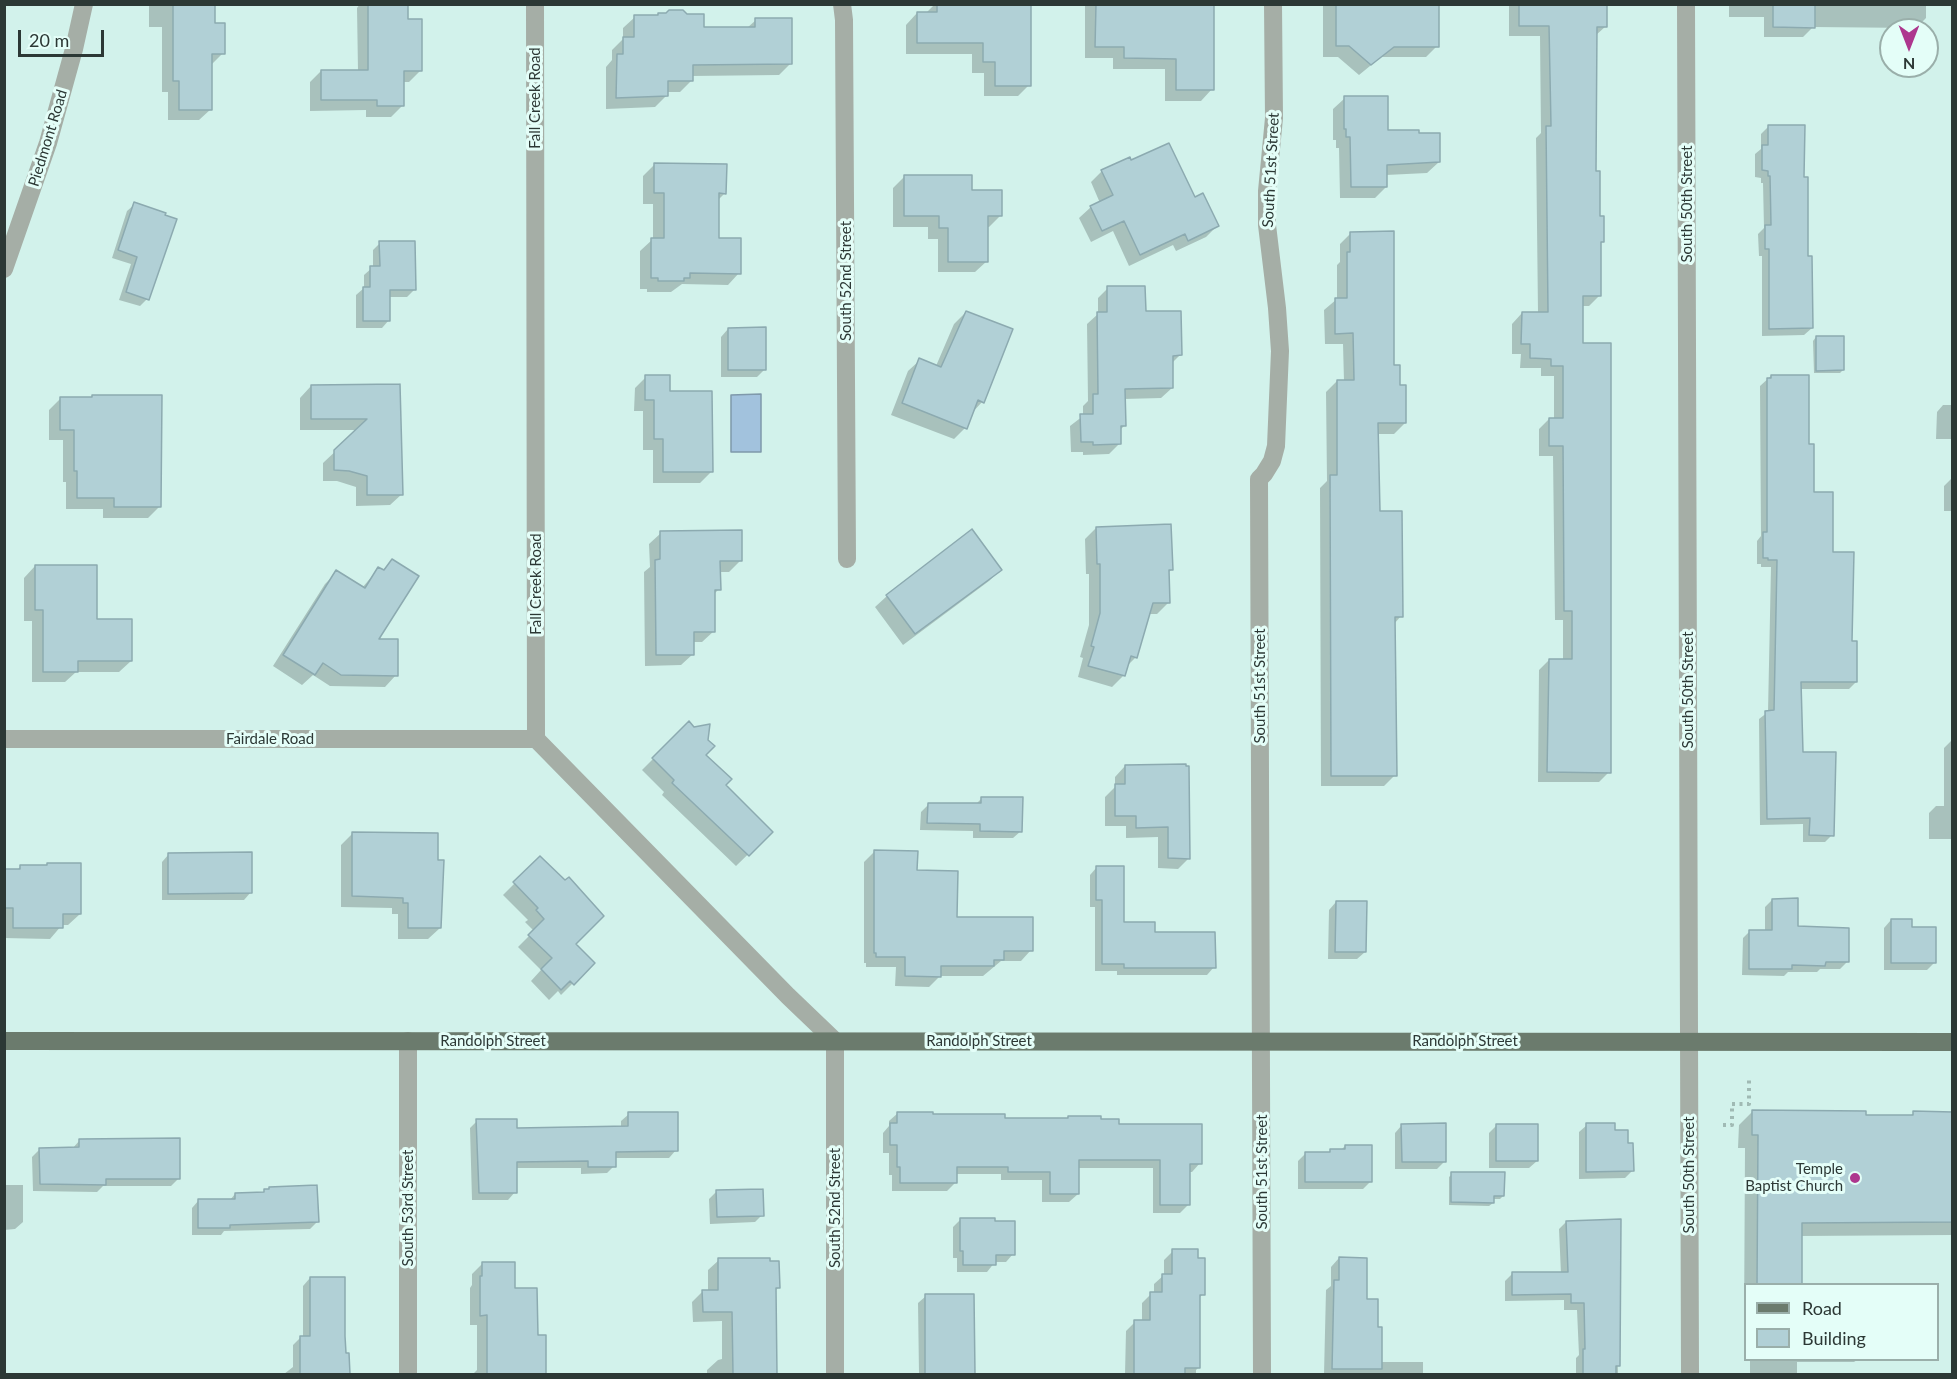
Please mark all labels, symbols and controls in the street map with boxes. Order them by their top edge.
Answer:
scale bar [21,18,106,56]
north arrow [1879,18,1939,78]
text: 20 m [29,29,69,51]
street label: Fall Creek Road [526,47,544,149]
text: N [1903,55,1915,74]
street label: Piedmont Road [25,87,71,189]
street label: South 51st Street [1259,112,1283,228]
street label: South 50th Street [1678,145,1696,263]
street label: South 52nd Street [837,221,855,341]
street label: Fall Creek Road [527,533,545,635]
street label: South 51st Street [1251,628,1269,744]
street label: South 50th Street [1679,631,1697,749]
street label: Fairdale Road [226,730,314,748]
street label: Randolph Street [440,1032,546,1050]
street label: Randolph Street [926,1032,1032,1050]
street label: Randolph Street [1412,1032,1518,1050]
street label: South 51st Street [1253,1114,1271,1230]
street label: South 50th Street [1680,1116,1698,1234]
street label: South 52nd Street [826,1148,844,1268]
street label: South 53rd Street [399,1150,417,1266]
place label: Temple Baptist Church [1745,1160,1843,1195]
marker: Temple Baptist Church [1848,1171,1862,1185]
legend [1744,1283,1939,1361]
text: Road [1802,1297,1842,1319]
text: Building [1802,1327,1866,1349]

